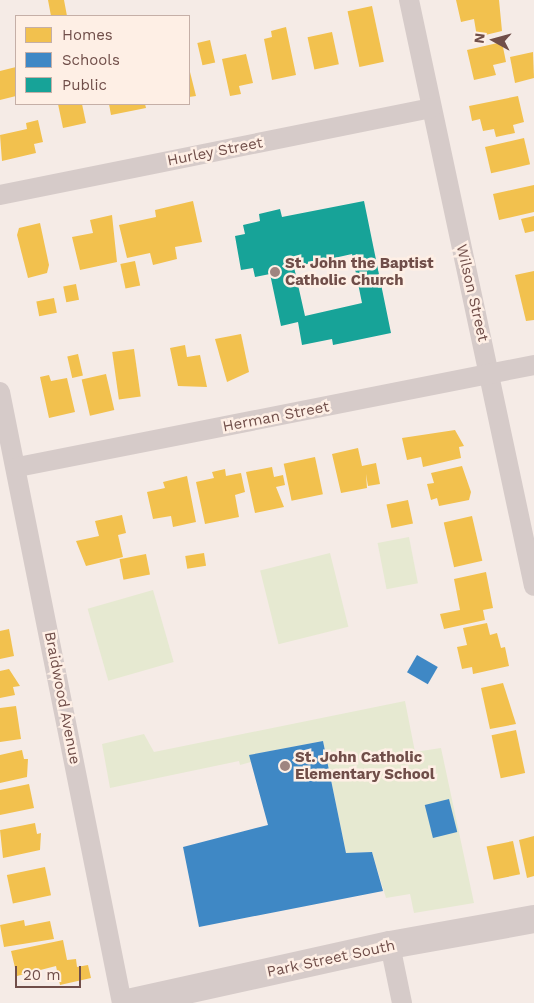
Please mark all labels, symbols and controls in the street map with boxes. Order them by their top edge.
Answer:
legend [15,15,190,105]
north arrow [469,15,519,65]
text: Homes [62,26,113,44]
text: N [471,32,488,44]
text: Schools [62,51,120,69]
text: Public [62,76,107,94]
street label: Hurley Street [166,134,264,170]
street label: Wilson Street [452,243,492,343]
place label: St. John the Baptist Catholic Church [285,254,434,289]
marker: St. John the Baptist Catholic Church [269,266,281,278]
street label: Herman Street [221,398,331,436]
street label: Braidwood Avenue [40,630,84,766]
place label: St. John Catholic Elementary School [295,748,435,783]
marker: St. John Catholic Elementary School [279,760,291,772]
street label: Park Street South [265,937,397,981]
scale bar [18,956,84,988]
text: 20 m [23,966,61,984]

